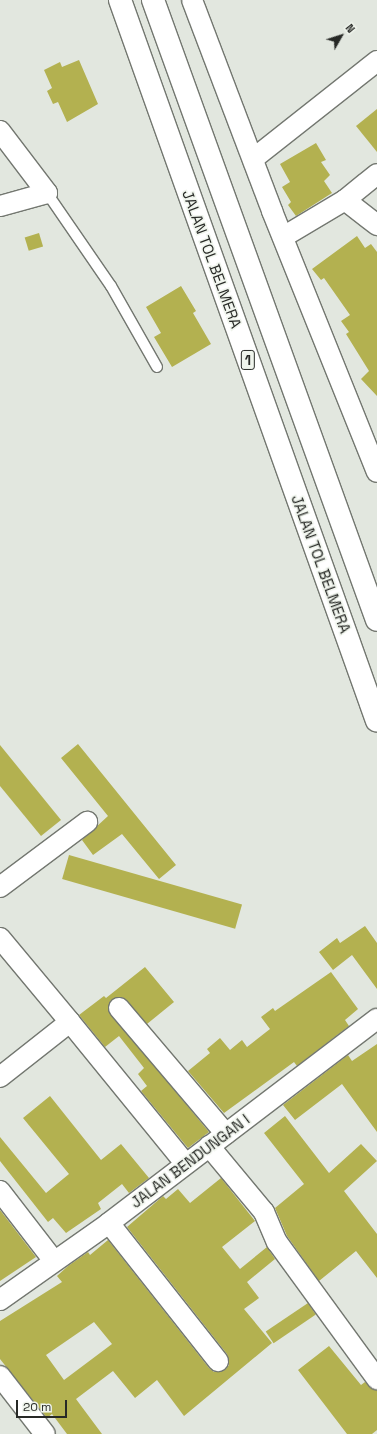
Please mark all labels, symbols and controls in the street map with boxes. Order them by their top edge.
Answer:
north arrow [321,16,361,56]
text: N [343,21,358,36]
street label: JALAN TOL BELMERA [178,187,246,331]
road number: 1 [240,348,256,372]
street label: JALAN TOL BELMERA [287,492,355,636]
street label: JALAN BENDUNGAN I [127,1110,253,1212]
scale bar [18,1392,69,1418]
text: 20 m [23,1399,51,1415]

